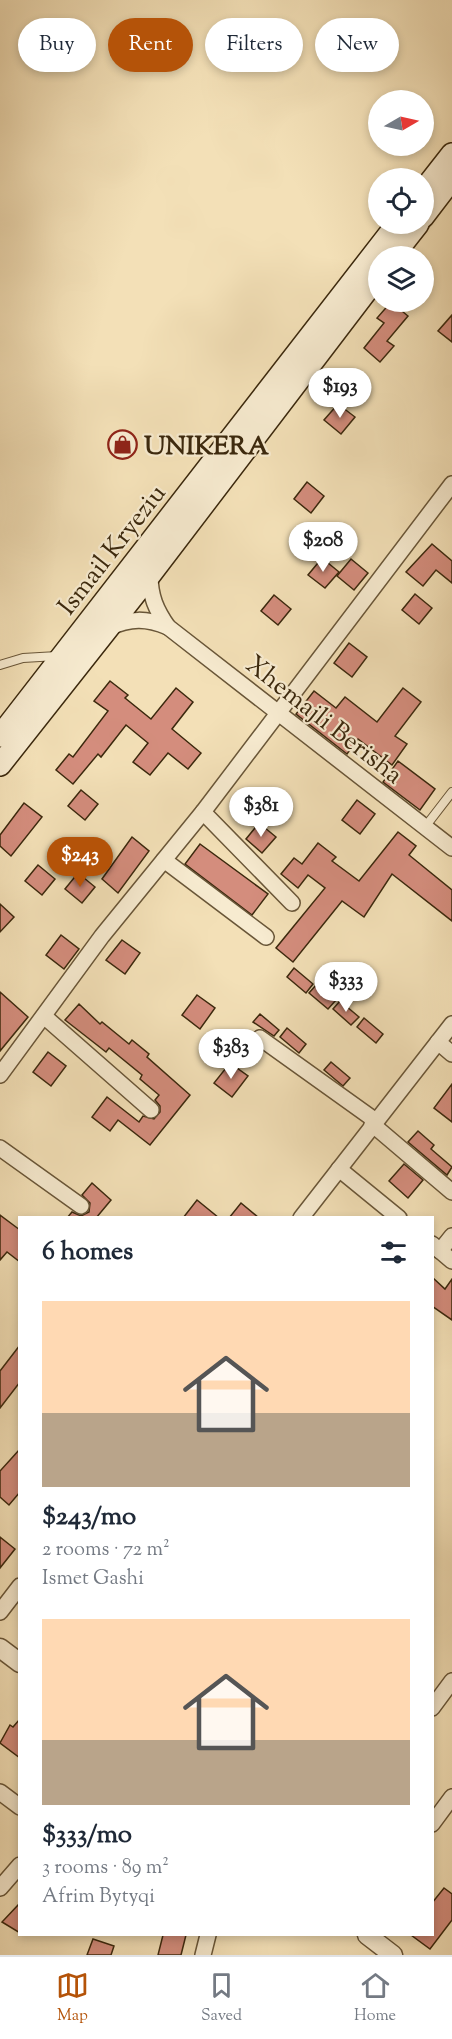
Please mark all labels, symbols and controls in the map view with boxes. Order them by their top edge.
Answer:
chip: Buy [18,18,96,72]
chip: Rent [108,18,193,72]
chip: Filters [205,18,303,72]
chip: New [315,18,399,72]
north arrow [368,90,434,156]
map controls [368,90,434,312]
button: locate [368,168,434,234]
button: layers [368,246,434,312]
pin: $193 [304,368,376,419]
text: $193 [322,373,358,402]
shop icon: UNIKERA [107,429,139,461]
place label: UNIKERA [144,429,270,466]
street label: Ismail Kryeziu [50,477,176,624]
pin: $208 [287,522,359,573]
text: $208 [303,527,343,556]
street label: Xhemajli Berisha [237,648,410,794]
pin: $381 [225,787,297,838]
text: $381 [243,792,279,821]
pin: $243 [44,837,116,888]
text: $243 [61,842,99,871]
pin: $333 [310,962,382,1013]
text: $333 [329,967,363,996]
pin: $383 [195,1029,267,1080]
text: $383 [213,1034,249,1063]
text: 6 homes [42,1234,133,1271]
icon: filters [377,1236,410,1269]
icon: home [172,1340,280,1448]
text: $243/mo [42,1499,136,1536]
text: 2 rooms · 72 m² [42,1536,170,1565]
text: Ismet Gashi [42,1565,144,1594]
icon: home [172,1658,280,1766]
text: $333/mo [42,1817,132,1854]
text: 3 rooms · 89 m² [42,1854,169,1883]
text: Afrim Bytyqi [42,1883,155,1912]
tab: Map [56,1969,89,2028]
tab: Saved [201,1969,242,2028]
tab: Home [354,1969,396,2028]

